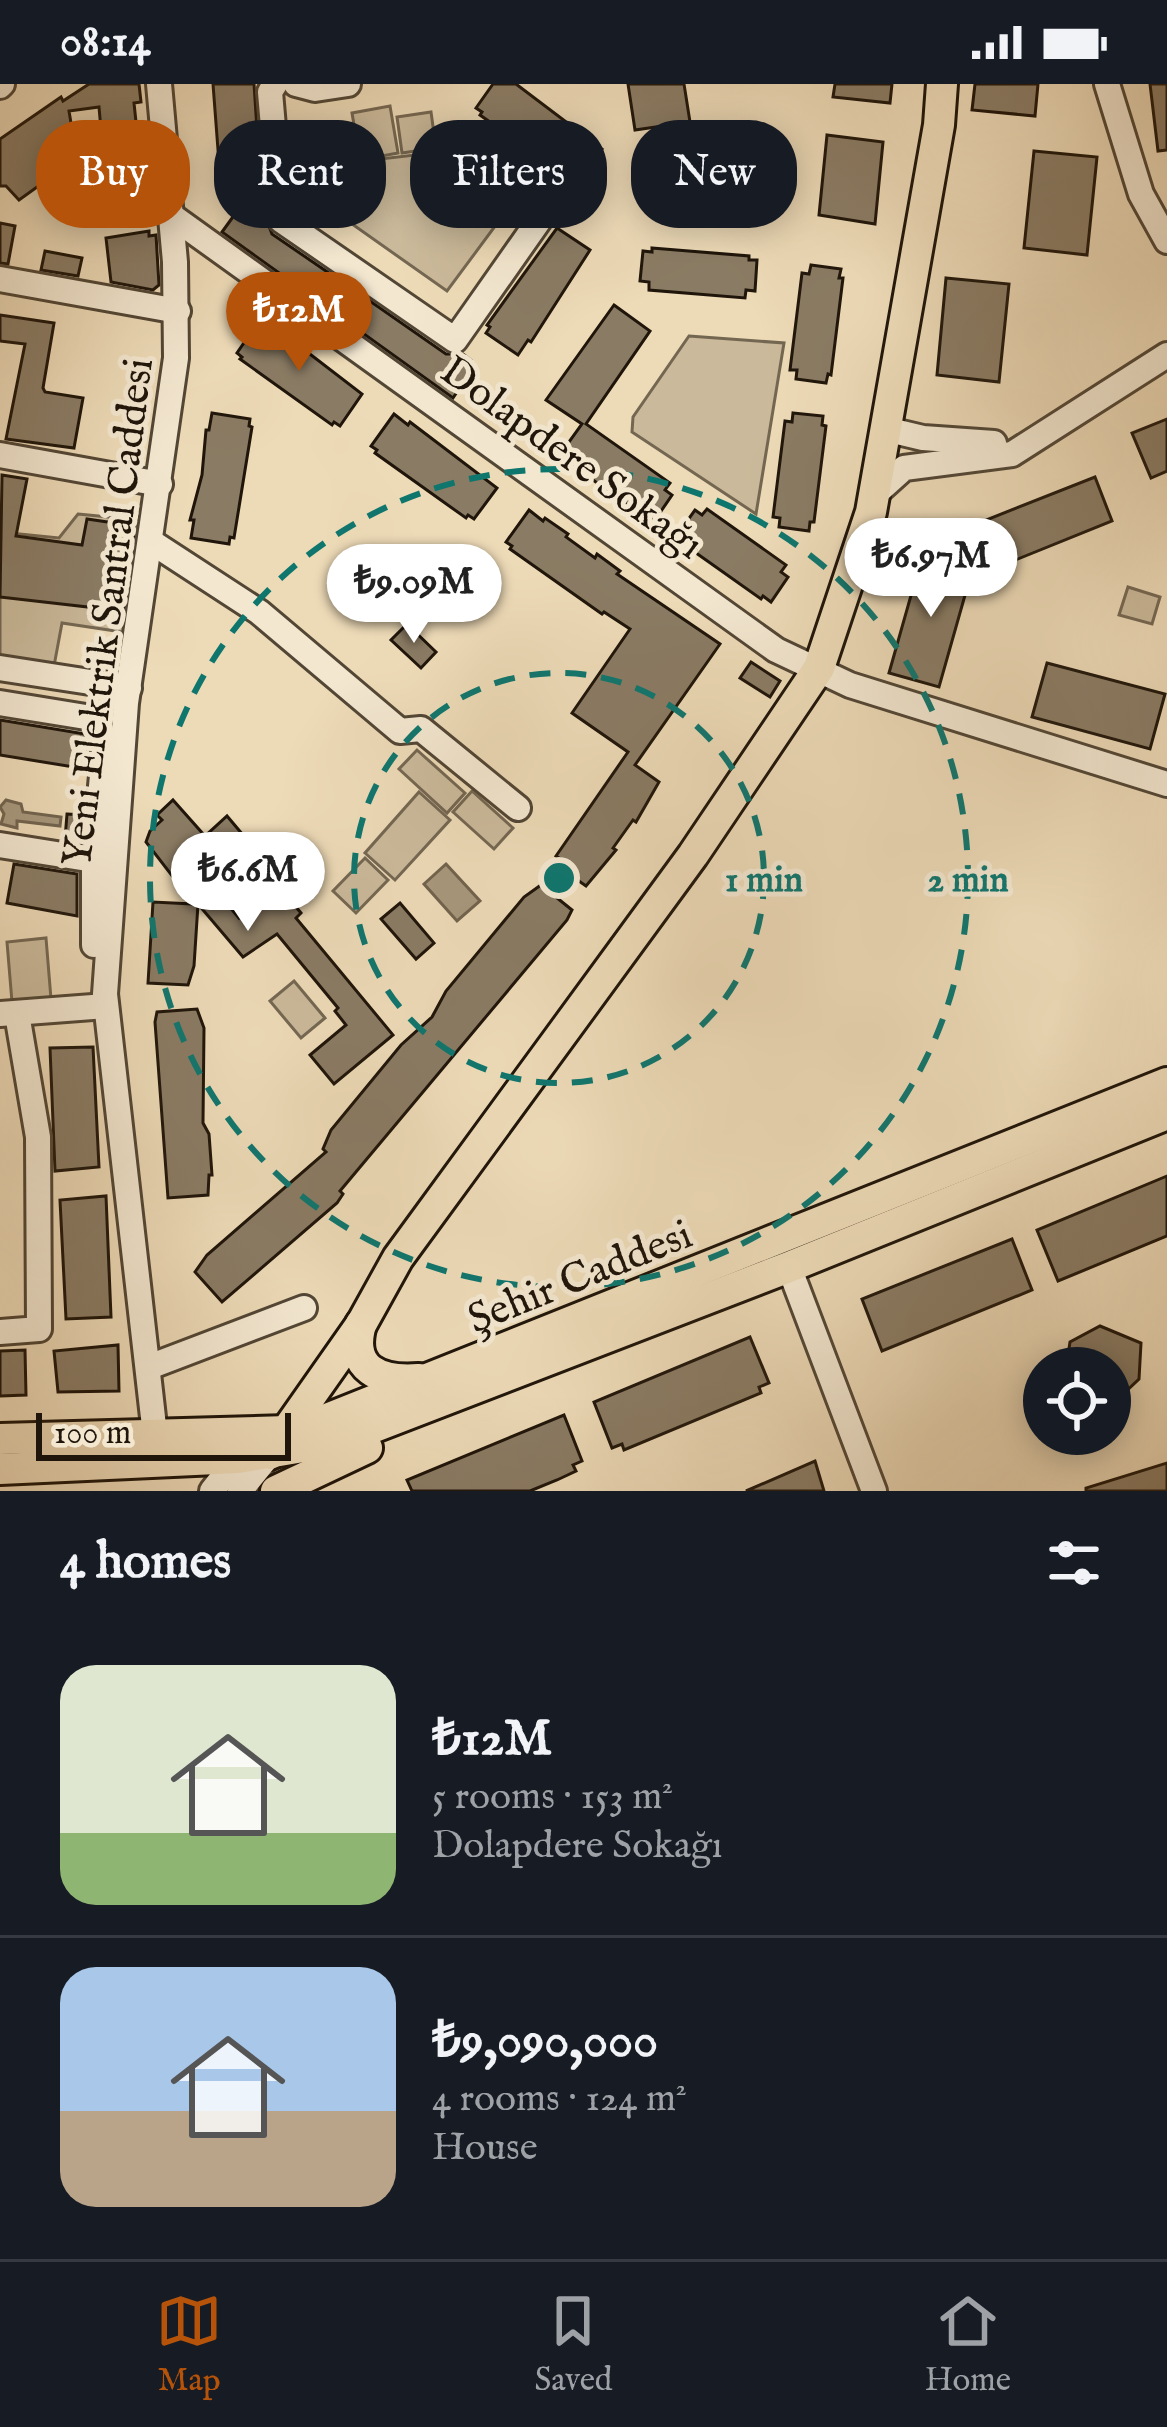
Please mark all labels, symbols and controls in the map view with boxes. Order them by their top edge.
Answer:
text: 08:14 [60,14,150,71]
chip: Buy [36,120,190,228]
chip: Rent [214,120,386,228]
chip: Filters [410,120,607,228]
chip: New [631,120,797,228]
pin: ₺12M [228,272,370,374]
text: ₺12M [253,286,345,335]
street label: Dolapdere Sokağı [429,345,713,572]
street label: Yeni Elektrik Santral Caddesi [52,355,167,870]
pin: ₺6.97M [833,518,1029,620]
text: ₺6.97M [871,532,991,581]
pin: ₺9.09M [316,544,512,646]
text: ₺9.09M [354,558,474,607]
pin: ₺6.6M [164,832,332,934]
text: ₺6.6M [198,846,298,895]
centre of rings [538,857,580,899]
text: 1 min [725,858,803,904]
text: 2 min [927,858,1009,904]
street label: Şehir Caddesi [460,1209,700,1347]
map controls [1023,1347,1131,1455]
button: locate [1023,1347,1131,1455]
scale bar [36,1407,291,1460]
text: 100 m [54,1413,131,1455]
icon: filters [1041,1530,1107,1596]
text: 4 homes [60,1531,231,1596]
text: ₺12M [432,1708,552,1773]
icon: home [156,1713,300,1857]
text: 5 rooms · 153 m² [432,1773,673,1822]
text: Dolapdere Sokağı [432,1822,722,1871]
text: ₺9,090,000 [432,2010,658,2075]
icon: home [156,2015,300,2159]
text: 4 rooms · 124 m² [432,2075,687,2124]
text: House [432,2124,538,2173]
tab: Map [156,2288,222,2402]
tab: Saved [534,2288,612,2402]
tab: Home [925,2288,1011,2402]

